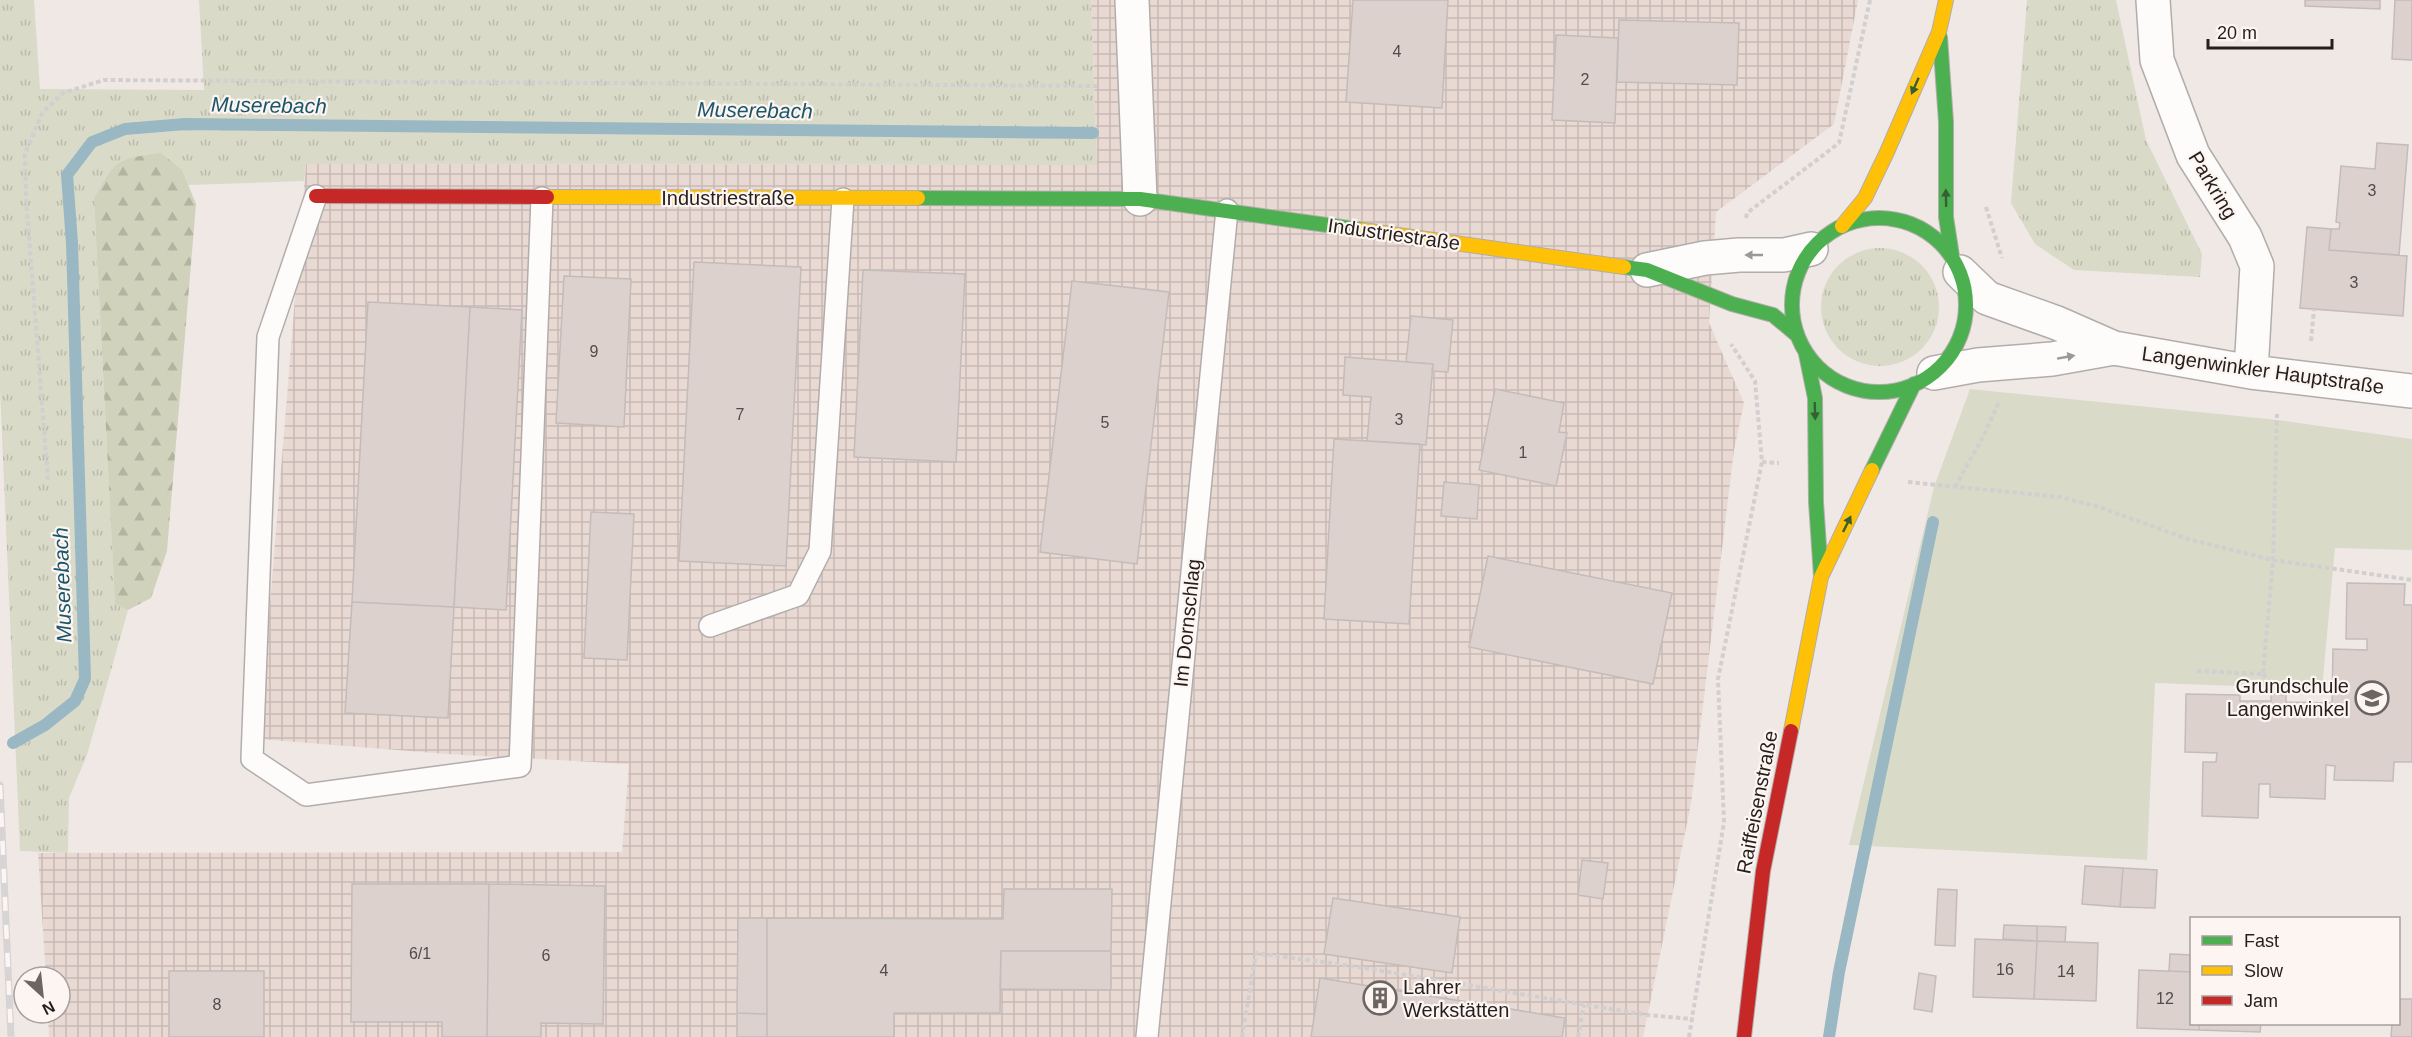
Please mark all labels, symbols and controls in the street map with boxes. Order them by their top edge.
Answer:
scale bar [2208,12,2332,50]
text: 20 m [2217,23,2257,43]
house number: 4 [1393,43,1402,60]
house number: 2 [1581,71,1590,88]
one-way arrow [1911,77,1920,94]
water label: Muserebach [211,92,327,118]
water label: Muserebach [697,97,813,123]
street label: Parkring [2184,147,2242,223]
house number: 3 [2368,182,2377,199]
street label: Industriestraße [661,187,795,209]
one-way arrow [1941,189,1951,208]
street label: Industriestraße [1326,214,1462,254]
one-way arrow [1744,250,1763,260]
house number: 3 [2350,274,2359,291]
street label: Langenwinkler Hauptstraße [2140,342,2386,398]
house number: 9 [590,343,599,360]
one-way arrow [2056,352,2075,361]
one-way arrow [1811,402,1820,421]
house number: 7 [736,406,745,423]
house number: 3 [1395,411,1404,428]
house number: 5 [1101,414,1110,431]
house number: 1 [1519,444,1528,461]
one-way arrow [1841,515,1851,533]
water label: Muserebach [48,527,76,643]
street label: Im Dornschlag [1169,558,1205,688]
place label: Grundschule Langenwinkel [2227,675,2349,720]
school or university icon: Grundschule Langenwinkel [2354,680,2390,716]
street label: Raiffeisenstraße [1732,729,1782,875]
legend [2190,917,2400,1025]
text: Fast [2244,931,2279,951]
house number: 6/1 [409,945,431,962]
house number: 6 [542,947,551,964]
house number: 16 [1996,961,2014,978]
text: Slow [2244,961,2284,981]
house number: 4 [880,962,889,979]
house number: 14 [2057,963,2075,980]
north arrow [12,965,72,1025]
place label: Lahrer Werkstätten [1403,976,1509,1021]
building icon: Lahrer Werkstätten [1362,980,1398,1016]
house number: 12 [2156,990,2174,1007]
text: Jam [2244,991,2278,1011]
house number: 8 [213,996,222,1013]
text: N [40,998,58,1018]

